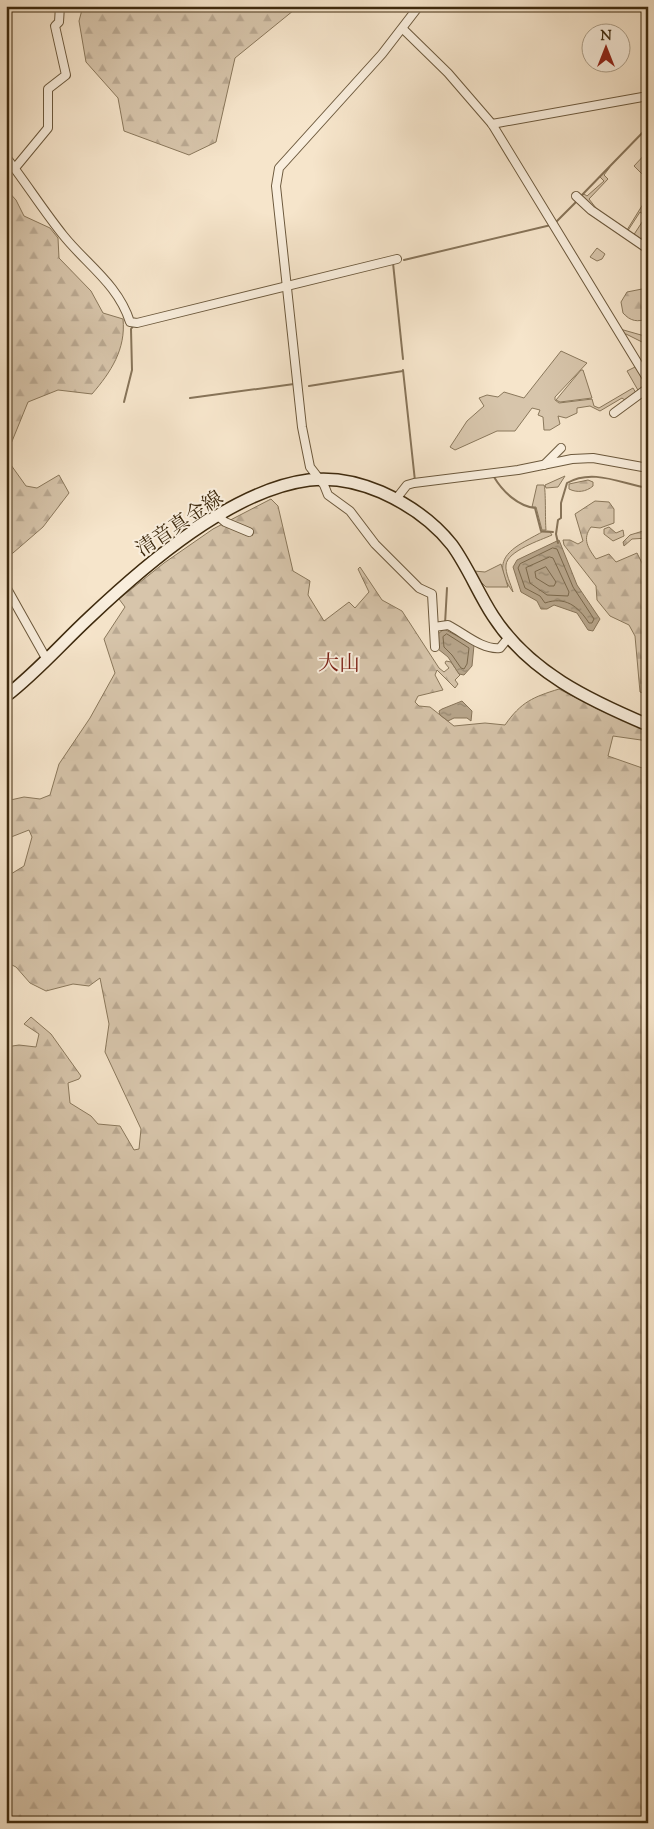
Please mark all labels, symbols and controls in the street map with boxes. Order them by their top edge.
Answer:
north arrow [582,22,632,72]
text: N [600,27,612,47]
street label: 清音真金線 [131,485,230,565]
district label: 大山 [318,650,360,680]

